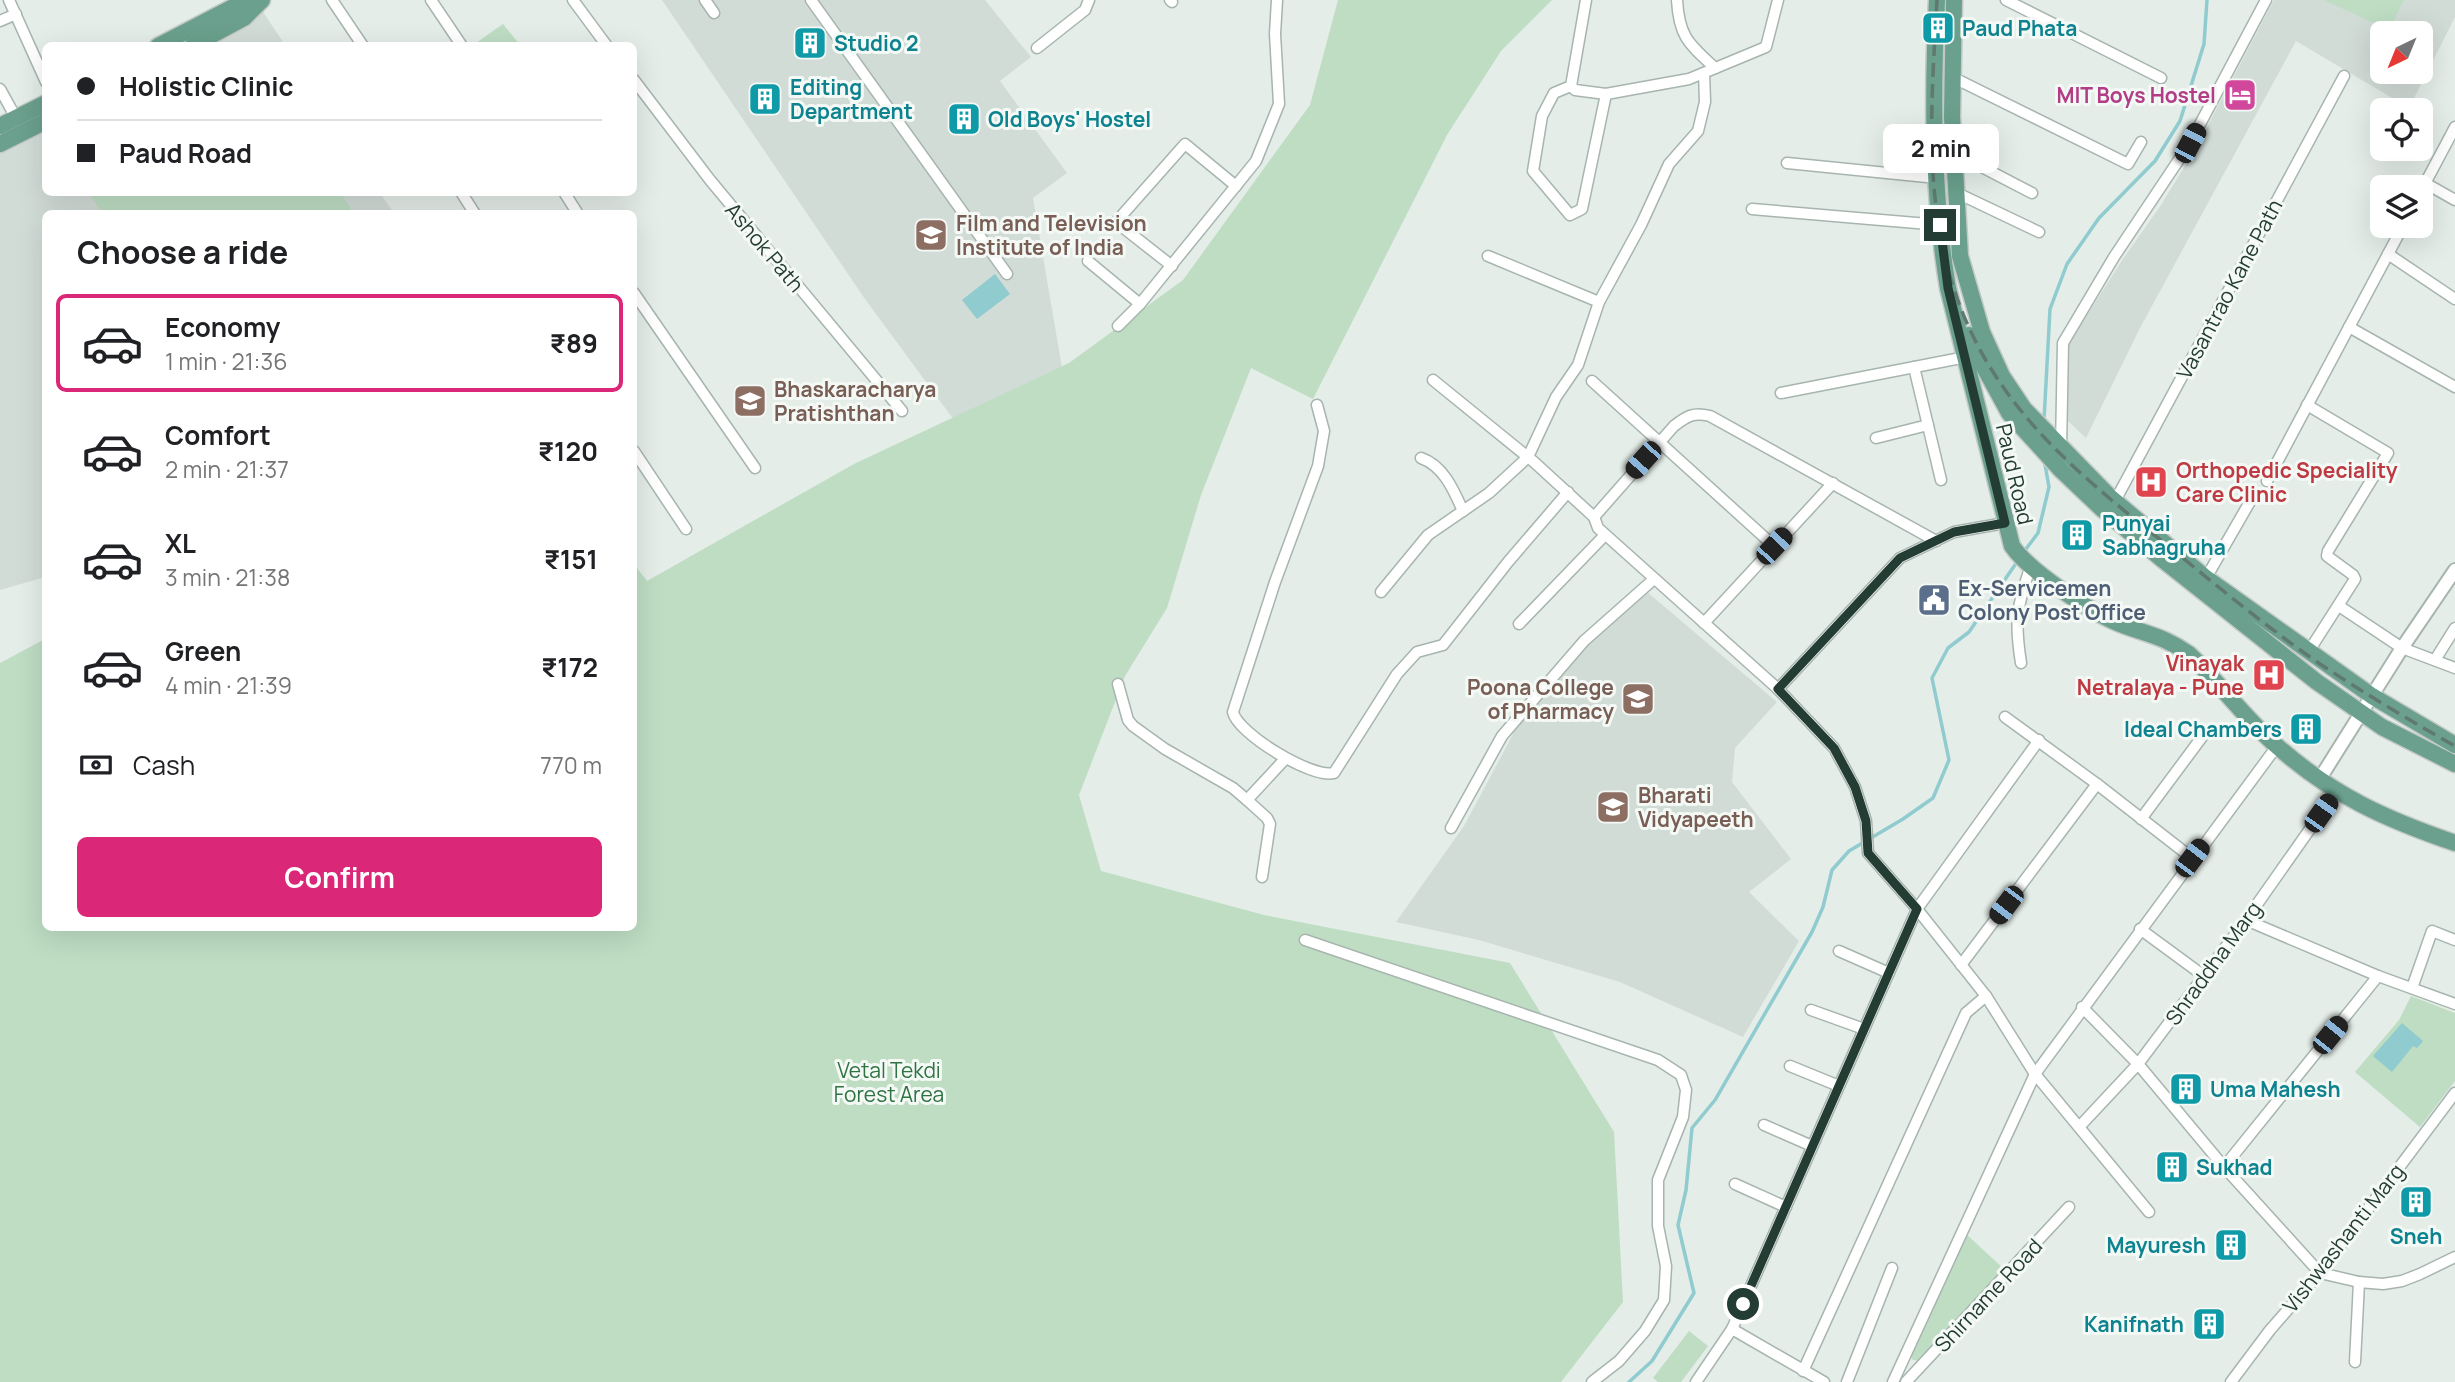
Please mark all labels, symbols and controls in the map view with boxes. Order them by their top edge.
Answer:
building icon: Paud Phata [1919,9,1957,47]
place label: Paud Phata [1962,14,2077,42]
north arrow [2370,21,2432,84]
map controls [2370,21,2433,238]
building icon: Studio 2 [791,24,829,62]
place label: Studio 2 [834,29,919,57]
text: Holistic Clinic [119,68,294,104]
place label: Editing Department [790,73,913,125]
hotel icon: MIT Boys Hostel [2221,76,2259,114]
building icon: Editing Department [746,80,784,118]
place label: MIT Boys Hostel [2056,81,2216,109]
button: locate [2370,98,2433,161]
building icon: Old Boys' Hostel [945,100,983,138]
place label: Old Boys' Hostel [988,105,1151,133]
car [2171,120,2210,166]
callout: 2 min [1882,124,1998,173]
text: 2 min [1911,132,1971,164]
text: Paud Road [119,135,252,171]
button: layers [2370,175,2433,238]
street label: Vasantrao Kane Path [2170,194,2288,384]
street label: Ashok Path [719,196,811,298]
place label: Film and Television Institute of India [956,209,1147,261]
route end [1924,209,1956,241]
school or university icon: Film and Television Institute of India [912,216,950,254]
text: Choose a ride [77,230,288,274]
text: Economy [165,309,280,345]
icon: car [81,312,144,375]
text: ₹89 [550,325,598,361]
text: 1 min · 21:36 [165,345,287,377]
place label: Bhaskaracharya Pratishthan [774,375,936,427]
school or university icon: Bhaskaracharya Pratishthan [731,382,769,420]
text: Comfort [165,417,271,453]
icon: car [81,420,144,483]
street label: Paud Road [1990,421,2040,527]
text: ₹120 [538,433,598,469]
car [1622,437,1665,483]
text: 2 min · 21:37 [165,453,289,485]
place label: Orthopedic Speciality Care Clinic [2176,456,2398,508]
hospital icon: Orthopedic Speciality Care Clinic [2132,463,2170,501]
place label: Punyai Sabhagruha [2102,509,2226,561]
building icon: Punyai Sabhagruha [2058,516,2096,554]
car [1752,523,1797,569]
text: XL [165,525,196,561]
icon: car [81,528,144,591]
text: ₹151 [544,541,598,577]
text: 3 min · 21:38 [165,561,290,593]
place label: Ex-Servicemen Colony Post Office [1958,574,2146,626]
public building icon: Ex-Servicemen Colony Post Office [1915,581,1953,619]
text: Green [165,633,241,669]
icon: car [81,636,144,699]
text: ₹172 [541,649,598,685]
place label: Vinayak Netralaya - Pune [2077,649,2245,701]
hospital icon: Vinayak Netralaya - Pune [2250,656,2288,694]
text: 4 min · 21:39 [165,669,292,701]
place label: Poona College of Pharmacy [1467,673,1614,725]
school or university icon: Poona College of Pharmacy [1619,680,1657,718]
building icon: Ideal Chambers [2287,710,2325,748]
place label: Ideal Chambers [2124,715,2282,743]
icon: cash [77,746,115,784]
text: Cash [133,747,195,783]
text: 770 m [540,749,602,781]
place label: Bharati Vidyapeeth [1638,781,1754,833]
school or university icon: Bharati Vidyapeeth [1594,788,1632,826]
car [2301,790,2342,836]
car [2171,835,2214,881]
button: Confirm [77,837,602,917]
car [1985,882,2028,928]
street label: Shraddha Marg [2159,896,2267,1030]
car [2309,1012,2352,1058]
park label: Vetal Tekdi Forest Area [834,1056,944,1108]
building icon: Uma Mahesh [2167,1070,2205,1108]
place label: Uma Mahesh [2210,1075,2341,1103]
building icon: Sukhad [2153,1148,2191,1186]
place label: Sukhad [2196,1153,2272,1181]
street label: Vishwashanti Marg [2276,1158,2410,1318]
building icon: Sneh [2397,1183,2435,1221]
place label: Sneh [2390,1222,2442,1250]
building icon: Mayuresh [2212,1226,2250,1264]
place label: Mayuresh [2106,1231,2206,1259]
street label: Shirname Road [1928,1232,2048,1358]
route start [1727,1288,1759,1320]
building icon: Kanifnath [2190,1305,2228,1343]
place label: Kanifnath [2084,1310,2184,1338]

